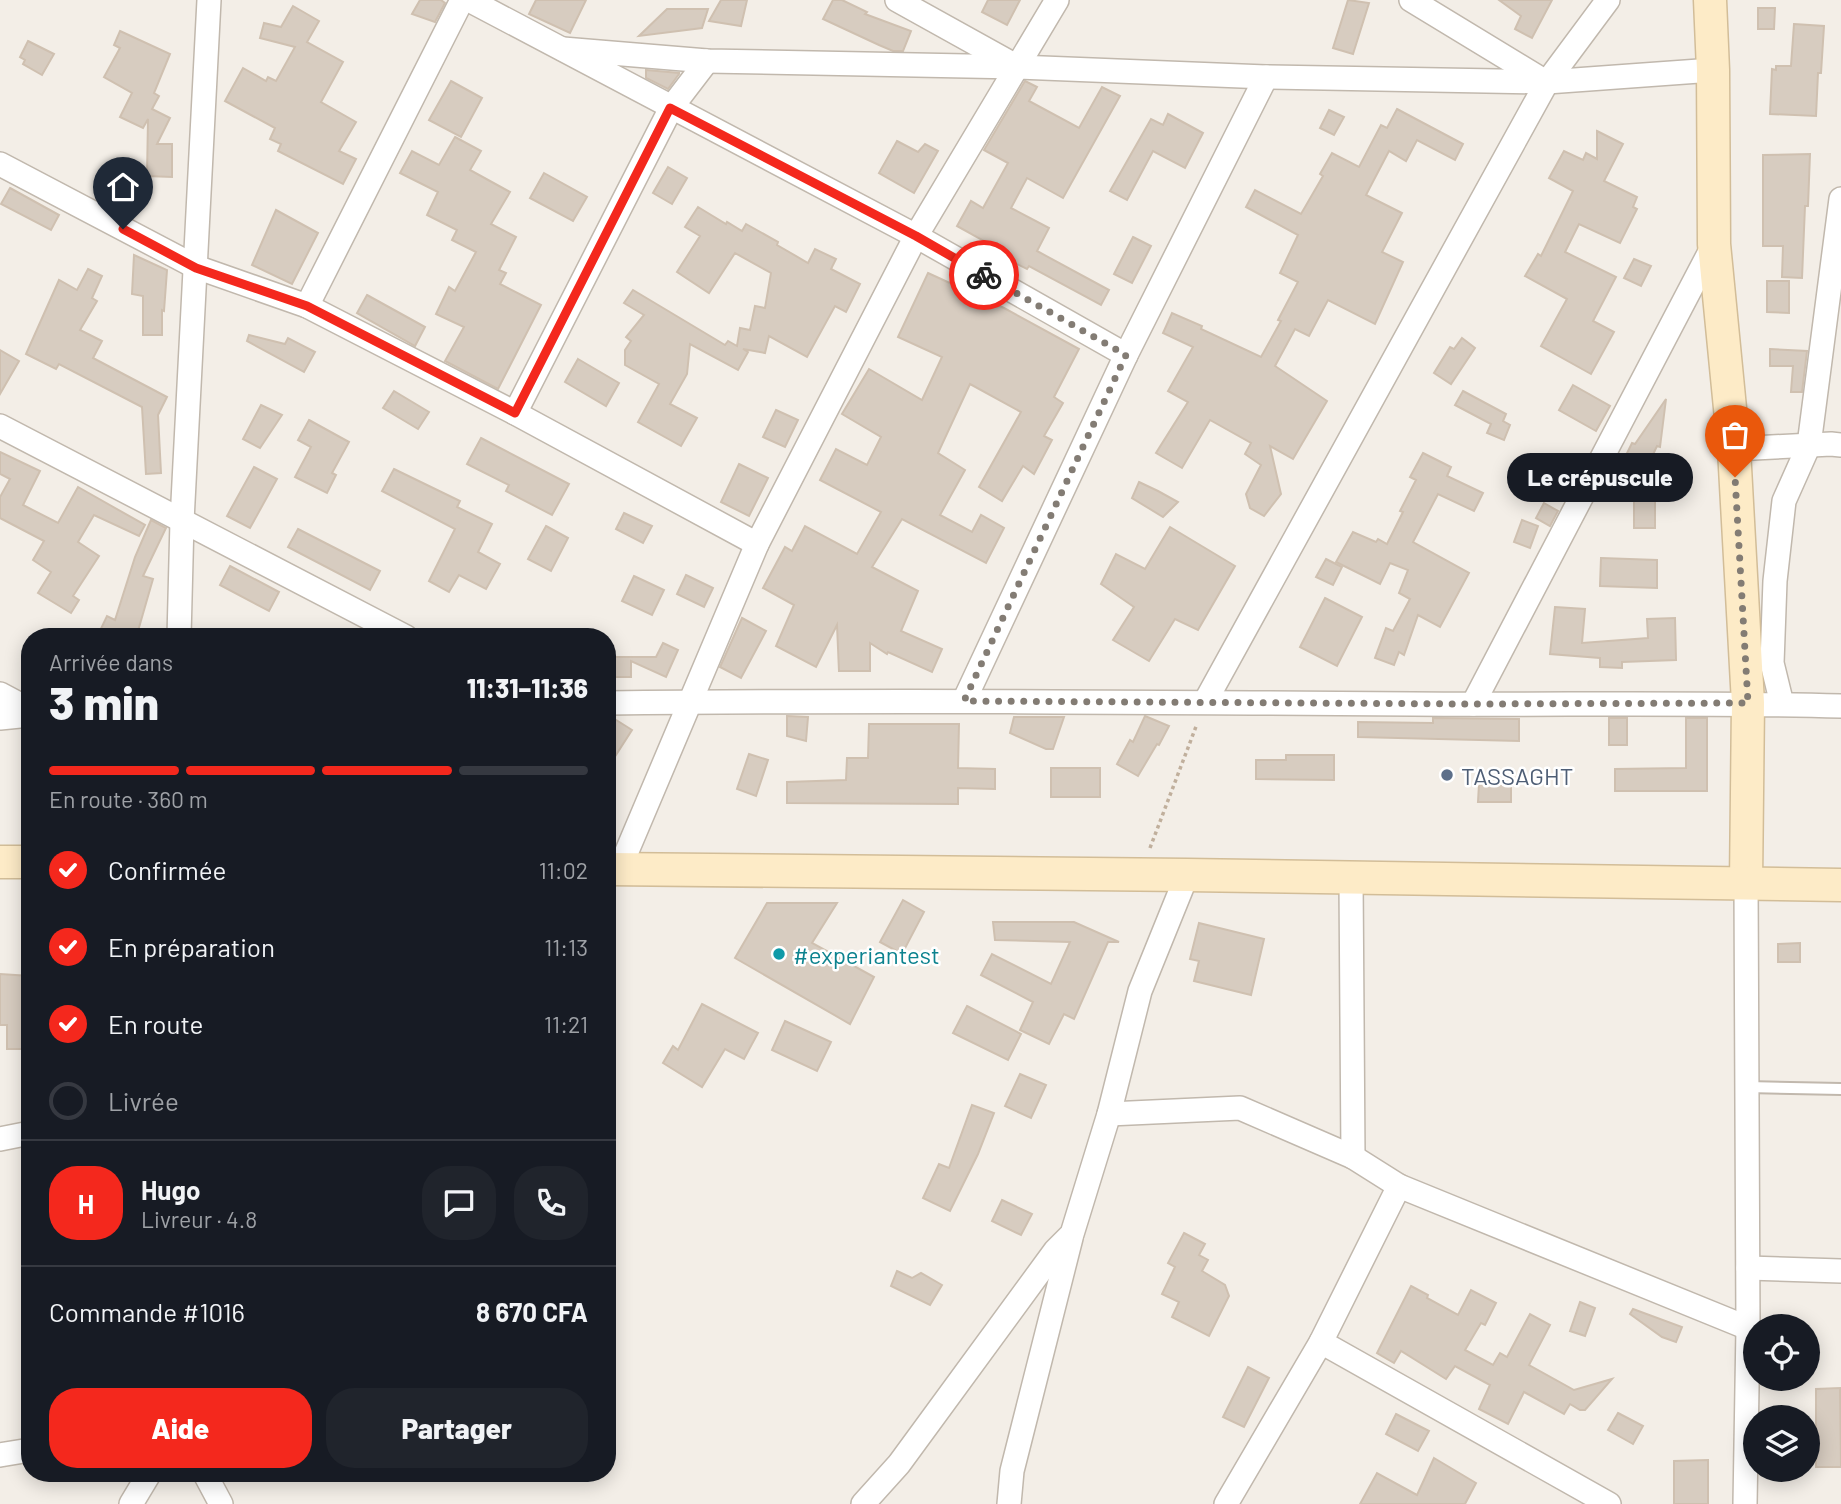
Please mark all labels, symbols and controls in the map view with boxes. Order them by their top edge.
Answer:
pin [93,157,153,229]
icon: home [104,168,142,206]
courier [949,240,1019,310]
icon: bike [965,256,1003,294]
pin [1705,405,1765,477]
icon: bag [1716,416,1754,454]
callout: Le crépuscule [1508,452,1693,502]
text: Le crépuscule [1527,463,1673,491]
text: Arrivée dans [49,648,173,676]
text: 11:31–11:36 [467,672,588,703]
text: 3 min [49,674,159,729]
place label: TASSAGHT [1461,761,1573,790]
marker: TASSAGHT [1439,767,1455,783]
text: En route · 360 m [49,785,208,813]
icon: check [49,851,87,889]
text: Confirmée [108,854,226,885]
text: 11:02 [539,856,588,884]
icon: check [49,928,87,966]
text: En préparation [108,931,275,962]
text: 11:13 [544,933,588,961]
place label: #experiantest [793,940,940,969]
marker: #experiantest [771,946,787,962]
icon: check [49,1005,87,1043]
text: En route [108,1008,203,1039]
text: 11:21 [544,1010,588,1038]
text: Livrée [108,1085,179,1116]
button: chat [422,1166,496,1240]
button: phone [514,1166,588,1240]
text: Hugo [141,1174,200,1205]
text: H [78,1188,94,1219]
text: Livreur · 4.8 [141,1205,257,1233]
text: Commande #1016 [49,1296,245,1327]
text: 8 670 CFA [476,1296,588,1327]
map controls [1743,1314,1820,1482]
button: locate [1743,1314,1820,1391]
button: Aide [49,1388,312,1468]
button: Partager [326,1388,588,1468]
button: layers [1743,1405,1820,1482]

